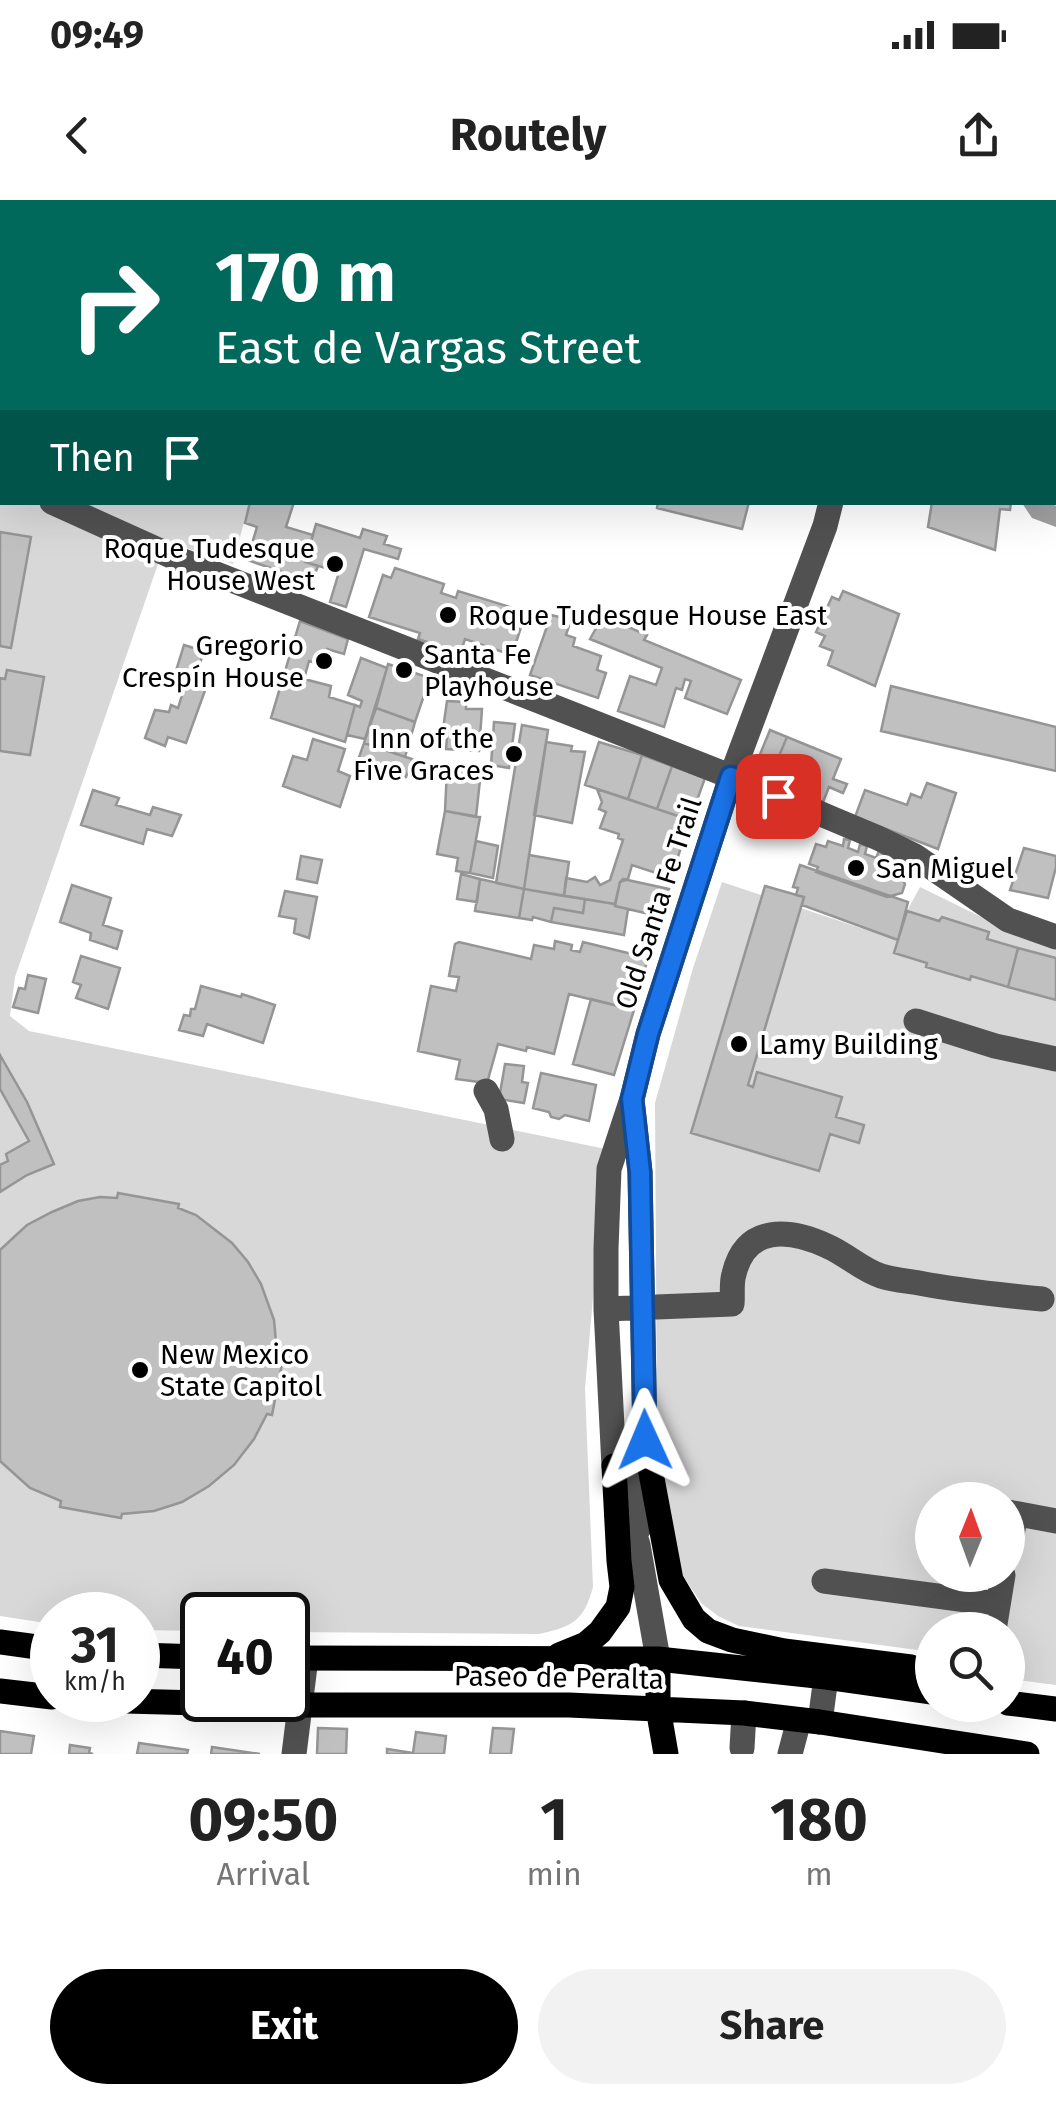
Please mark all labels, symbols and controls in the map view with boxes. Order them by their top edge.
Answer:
text: 09:49 [50,12,144,58]
icon: back [50,108,105,163]
text: Routely [450,108,606,162]
icon: share [951,108,1006,163]
text: 170 m [215,236,396,320]
icon: right [50,240,180,370]
text: East de Vargas Street [215,321,641,375]
icon: arrive [155,430,210,485]
text: Then [50,435,135,481]
place label: Roque Tudesque House West [103,532,316,597]
marker: Roque Tudesque House West [324,553,346,575]
place label: Roque Tudesque House East [468,599,828,632]
marker: Roque Tudesque House East [437,604,459,626]
place label: Gregorio Crespín House [122,629,304,694]
place label: Santa Fe Playhouse [424,638,554,703]
marker: Gregorio Crespín House [313,650,335,672]
marker: Santa Fe Playhouse [393,659,415,681]
place label: Inn of the Five Graces [353,722,494,787]
marker: Inn of the Five Graces [503,743,525,765]
pin [736,754,821,839]
icon: arrive [751,769,806,824]
street label: Old Santa Fe Trail [609,793,708,1014]
place label: San Miguel [876,852,1014,885]
marker: San Miguel [845,857,867,879]
place label: Lamy Building [759,1028,938,1061]
marker: Lamy Building [728,1033,750,1055]
place label: New Mexico State Capitol [160,1338,322,1403]
marker: New Mexico State Capitol [129,1359,151,1381]
position arrow [593,1388,697,1492]
north arrow [915,1482,1025,1592]
map controls [915,1482,1025,1722]
speed limit sign: 40 [180,1592,310,1722]
button: search [915,1612,1025,1722]
text: 31 [71,1615,119,1675]
street label: Paseo de Peralta [454,1659,664,1696]
text: km/h [64,1667,126,1697]
text: 09:50 [188,1784,338,1856]
text: 1 [540,1784,568,1856]
text: 180 [770,1784,868,1856]
text: Arrival [216,1855,310,1893]
text: min [527,1855,582,1893]
text: m [805,1855,833,1893]
button: Exit [50,1969,518,2084]
button: Share [538,1969,1006,2084]

